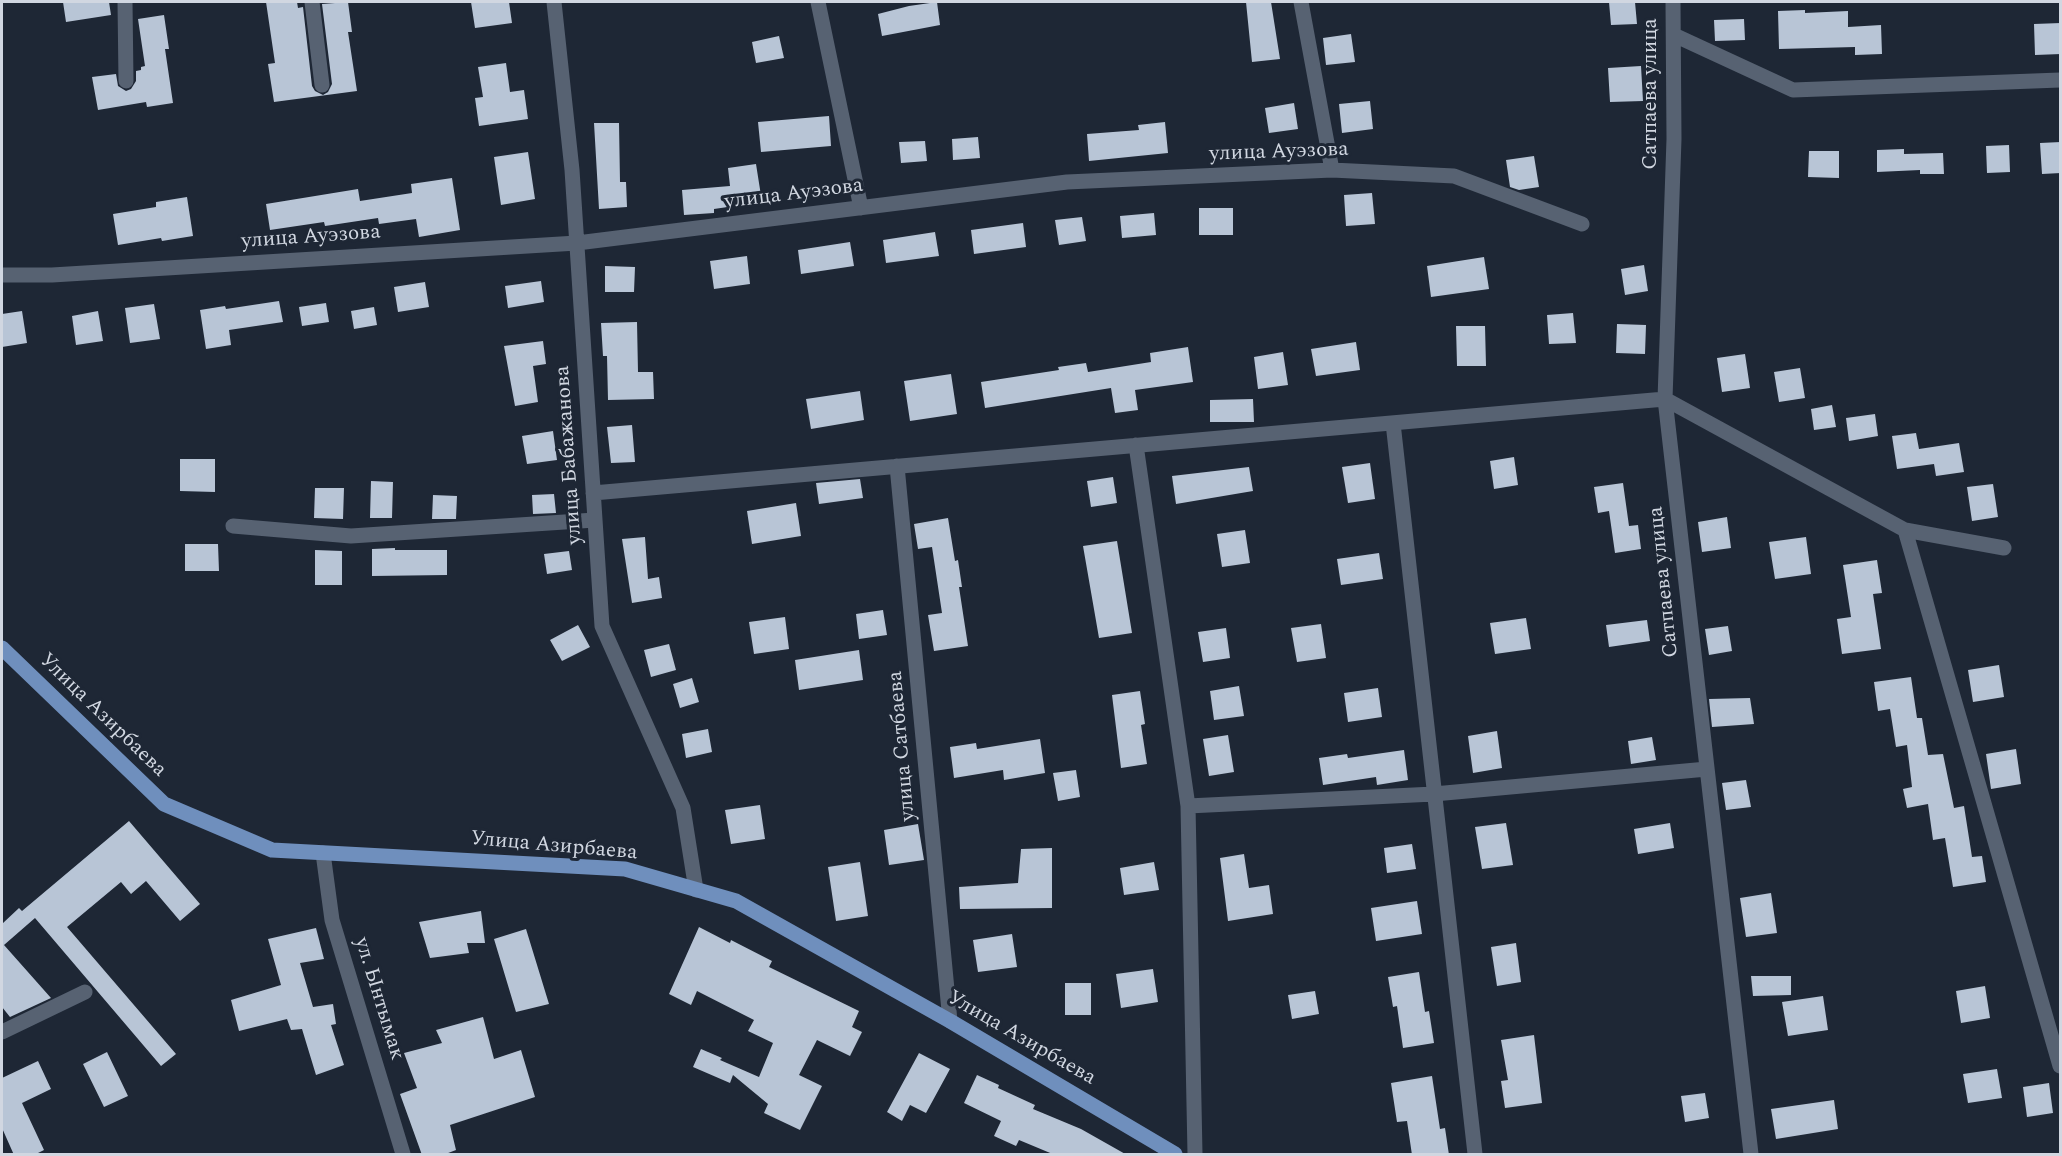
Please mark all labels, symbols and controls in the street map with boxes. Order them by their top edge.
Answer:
street label: Сатпаева улица [1639,18,1665,170]
street label: улица Ауэзова [1209,138,1349,168]
street label: улица Ауэзова [723,174,865,216]
street label: улица Ауэзова [241,221,381,255]
street label: улица Бабажанова [551,365,589,545]
street label: Сатпаева улица [1645,505,1685,659]
street label: Улица Азирбаева [33,649,171,783]
street label: улица Сатбаева [884,670,922,822]
street label: Улица Азирбаева [470,827,638,867]
street label: ул. Ынтымак [347,935,409,1063]
street label: Улица Азирбаева [942,986,1100,1092]

